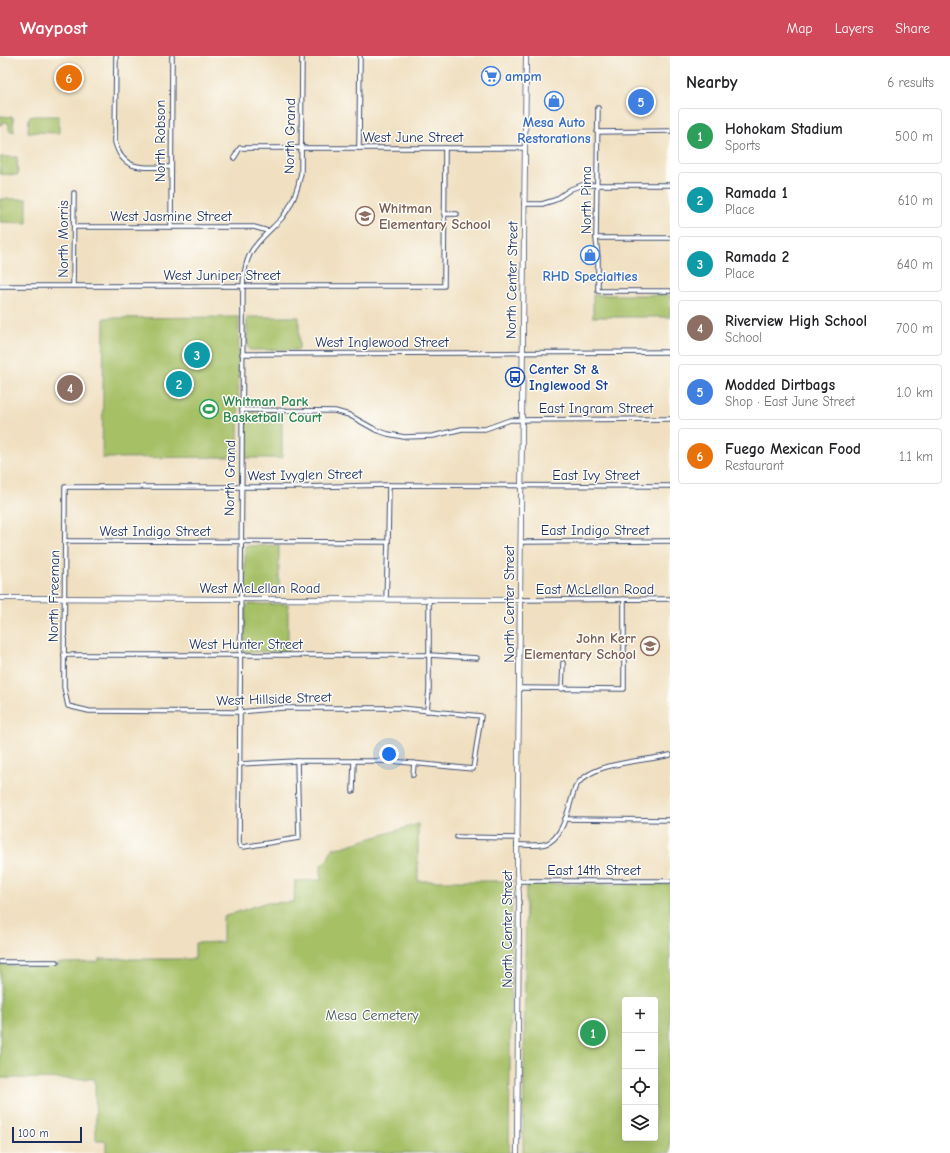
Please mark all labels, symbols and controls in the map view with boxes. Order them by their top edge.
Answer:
text: Waypost [20,17,88,39]
text: Map [786,20,813,37]
text: Layers [835,20,873,37]
text: Share [895,20,930,37]
pin: 6 [56,63,82,93]
supermarket icon: ampm [480,65,502,87]
place label: ampm [505,68,542,85]
text: Nearby [686,73,737,92]
text: 6 results [887,75,934,90]
pin: 5 [628,87,654,117]
shop icon: Mesa Auto Restorations [543,90,565,112]
street label: North Grand [281,98,299,174]
street label: North Robson [152,100,169,182]
place label: Mesa Auto Restorations [517,114,591,147]
text: Hohokam Stadium [725,120,843,138]
street label: West June Street [363,129,464,146]
text: 1 [697,129,703,144]
text: 500 m [895,129,933,144]
text: Sports [725,138,760,153]
street label: North Pima [578,166,595,234]
text: Ramada 1 [725,184,788,202]
text: 2 [697,193,703,208]
text: 610 m [898,193,933,208]
street label: North Morris [55,200,72,278]
place label: Whitman Elementary School [379,200,491,233]
text: Place [725,202,755,217]
school or university icon: Whitman Elementary School [354,205,376,227]
street label: West Jasmine Street [110,208,233,225]
street label: North Center Street [502,220,522,339]
shop icon: RHD Specialties [579,244,601,266]
text: Ramada 2 [725,248,789,266]
text: 3 [697,257,703,272]
text: 640 m [897,257,933,272]
text: Place [725,266,755,281]
street label: West Juniper Street [164,267,281,284]
place label: RHD Specialties [543,268,637,285]
text: Riverview High School [725,312,867,330]
text: 4 [697,321,703,336]
text: 700 m [896,321,933,336]
text: School [725,330,762,345]
street label: West Inglewood Street [315,334,450,351]
pin: 3 [184,340,210,370]
place label: Center St & Inglewood St [529,361,608,394]
bus stop icon: Center St & Inglewood St [504,366,526,388]
pin: 2 [166,369,192,399]
pin: 4 [57,373,83,403]
text: Modded Dirtbags [725,376,835,394]
text: 5 [697,385,703,400]
text: 1.0 km [897,385,933,400]
place label: Whitman Park Basketball Court [223,393,322,426]
text: Shop · East June Street [725,394,855,409]
sports icon: Whitman Park Basketball Court [198,398,220,420]
street label: East Ingram Street [539,400,654,417]
street label: North Grand [221,440,239,516]
text: Fuego Mexican Food [725,440,861,458]
text: 6 [697,449,703,464]
text: 1.1 km [899,449,933,464]
text: Restaurant [725,458,784,473]
street label: West Ivyglen Street [247,465,364,485]
street label: East Ivy Street [552,467,641,484]
street label: East Indigo Street [541,522,650,539]
street label: West Indigo Street [99,523,212,540]
street label: North Center Street [501,544,518,663]
street label: North Freeman [45,550,63,642]
street label: West McLellan Road [200,580,320,597]
street label: East McLellan Road [536,581,654,598]
place label: John Kerr Elementary School [524,630,636,663]
school or university icon: John Kerr Elementary School [639,635,661,657]
street label: West Hunter Street [189,636,304,653]
street label: West Hillside Street [216,688,333,710]
your location [379,744,399,764]
street label: East 14th Street [547,862,642,879]
street label: North Center Street [499,869,516,988]
map controls [622,997,658,1141]
button: + [622,997,658,1033]
park label: Mesa Cemetery [325,1007,419,1024]
pin: 1 [580,1018,606,1048]
button: − [622,1033,658,1069]
button: locate [622,1069,658,1105]
button: layers [622,1105,658,1141]
scale bar [12,1125,82,1144]
text: 100 m [18,1127,49,1140]

